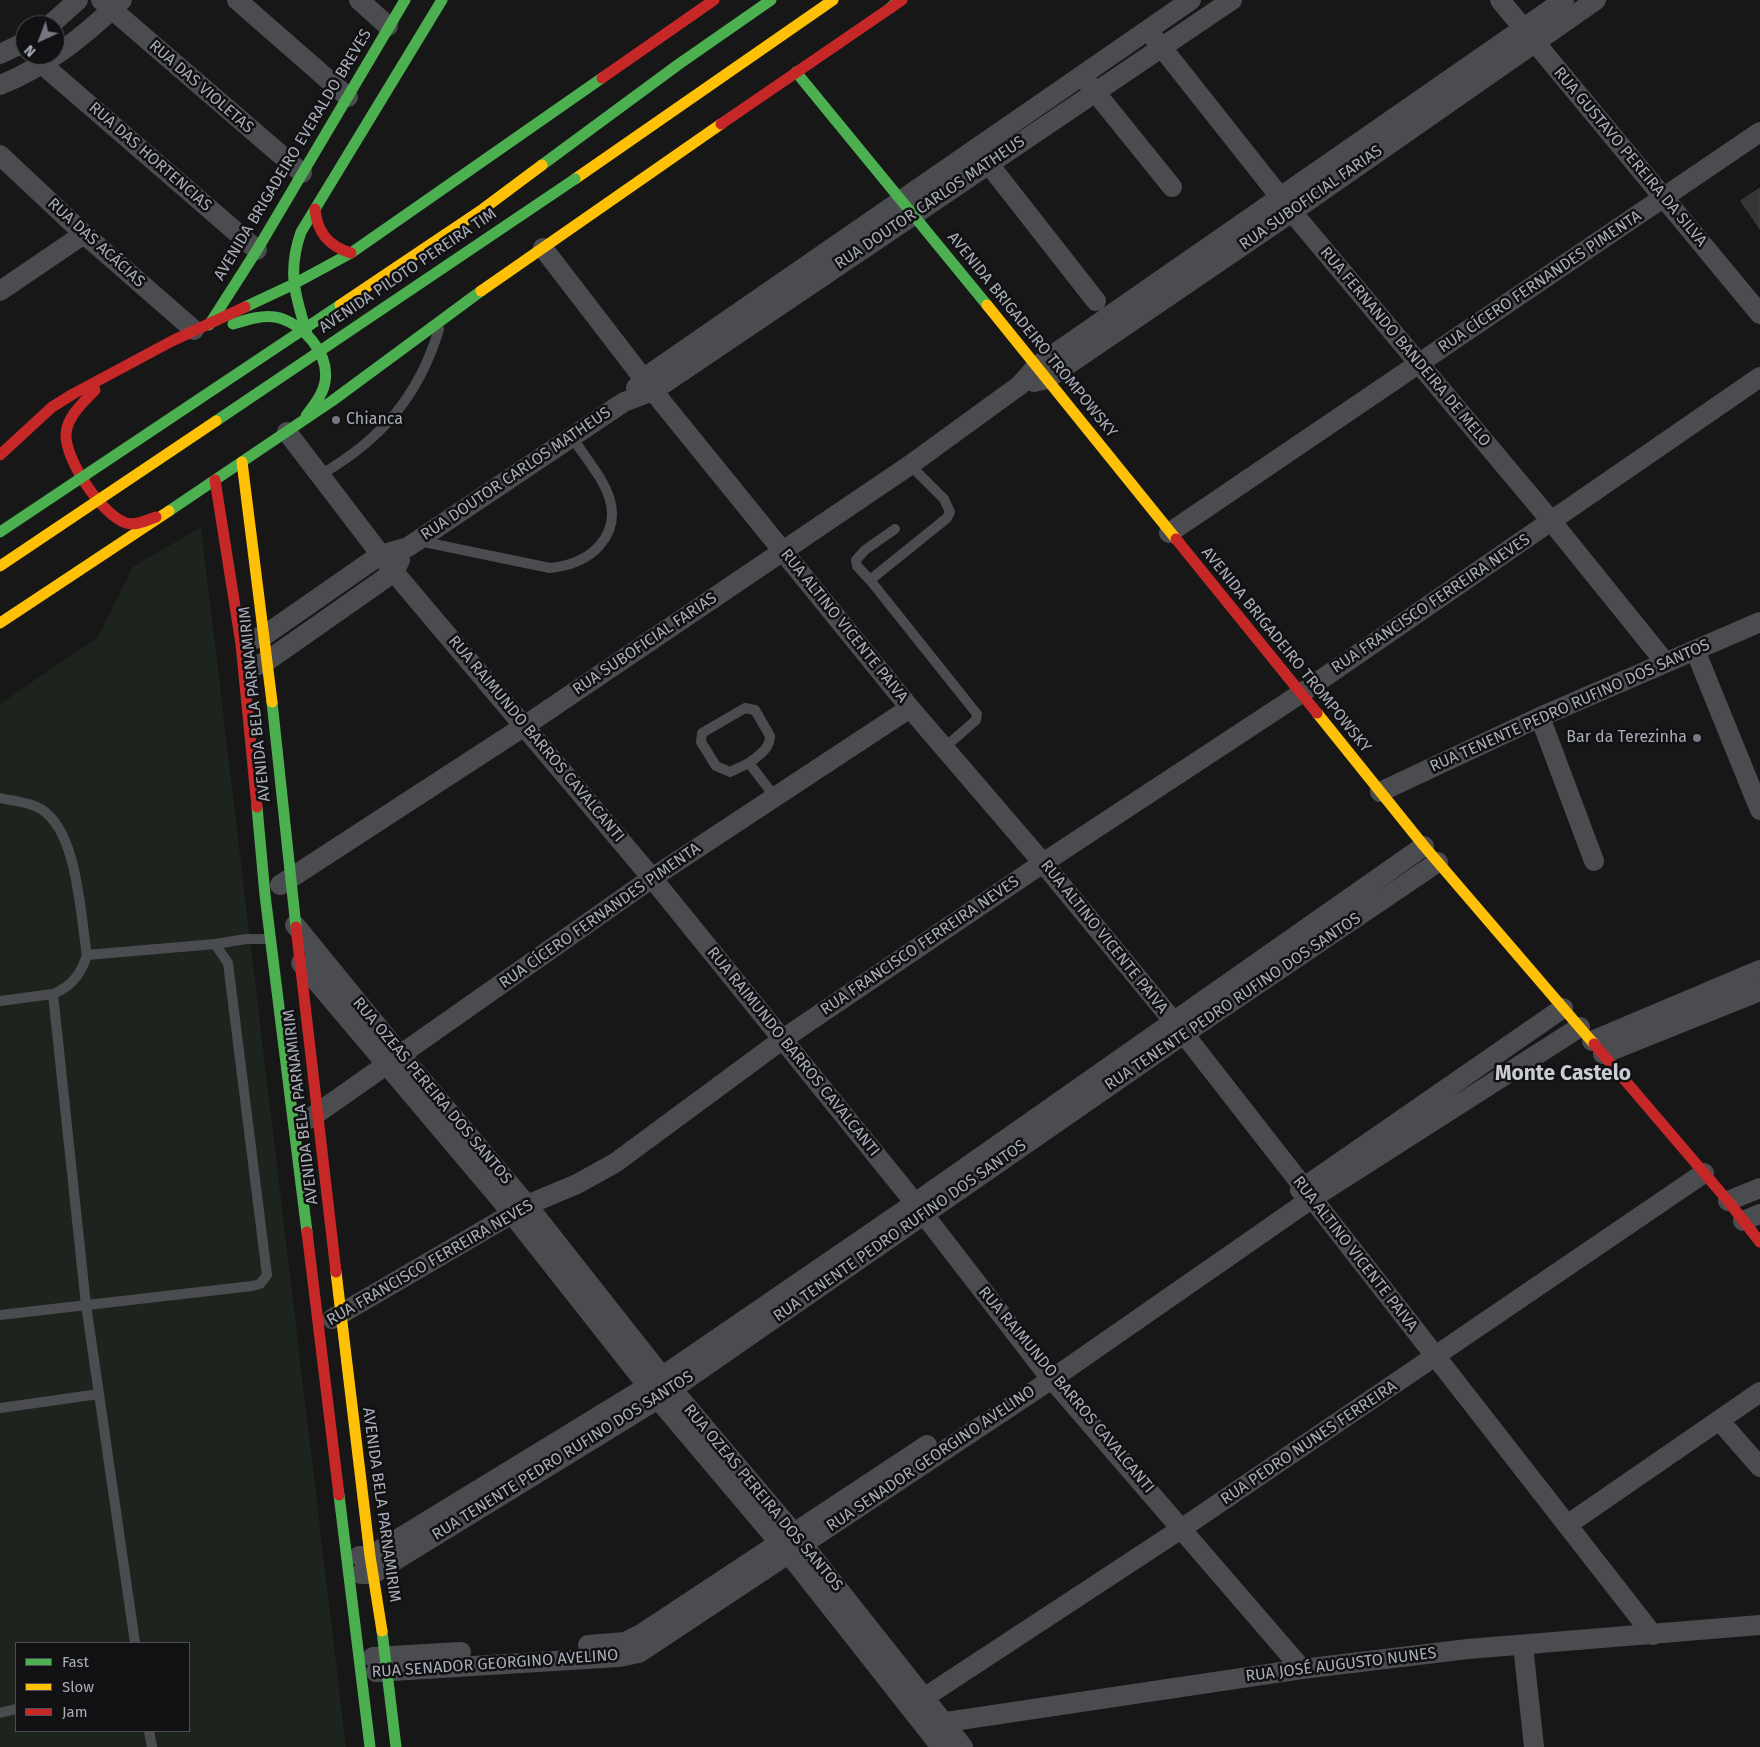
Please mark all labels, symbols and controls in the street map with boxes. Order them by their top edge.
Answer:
north arrow [15,15,65,65]
street label: AVENIDA BRIGADEIRO EVERALDO BREVES [210,26,376,284]
street label: RUA DAS VIOLETAS [145,36,257,138]
text: N [21,41,39,60]
street label: RUA GUSTAVO PEREIRA DA SILVA [1549,63,1711,251]
street label: RUA DAS HORTENCIAS [85,98,215,216]
street label: RUA DOUTOR CARLOS MATHEUS [831,132,1029,274]
street label: RUA SUBOFICIAL FARIAS [1236,141,1386,255]
street label: RUA DAS ACÁCIAS [43,194,149,292]
street label: AVENIDA PILOTO PEREIRA TIM [316,204,500,338]
street label: RUA CÍCERO FERNANDES PIMENTA [1435,207,1645,357]
street label: AVENIDA BRIGADEIRO TROMPOWSKY [943,228,1121,442]
street label: RUA FERNANDO BANDEIRA DE MELO [1316,243,1494,451]
street label: RUA DOUTOR CARLOS MATHEUS [417,403,615,545]
place label: Chianca [346,410,403,430]
marker: Chianca [330,414,342,426]
street label: RUA FRANCISCO FERREIRA NEVES [1328,530,1534,678]
street label: AVENIDA BRIGADEIRO TROMPOWSKY [1197,543,1375,757]
street label: RUA ALTINO VICENTE PAIVA [776,545,912,707]
street label: RUA SUBOFICIAL FARIAS [569,589,721,699]
street label: AVENIDA BELA PARNAMIRIM [235,605,275,803]
street label: RUA RAIMUNDO BARROS CAVALCANTI [444,632,628,846]
street label: RUA TENENTE PEDRO RUFINO DOS SANTOS [1427,635,1713,777]
place label: Bar da Terezinha [1566,728,1687,748]
marker: Bar da Terezinha [1691,732,1703,744]
street label: RUA CÍCERO FERNANDES PIMENTA [496,839,704,993]
street label: RUA ALTINO VICENTE PAIVA [1036,856,1172,1018]
street label: RUA FRANCISCO FERREIRA NEVES [817,872,1023,1020]
street label: RUA TENENTE PEDRO RUFINO DOS SANTOS [1101,909,1365,1095]
street label: RUA RAIMUNDO BARROS CAVALCANTI [703,944,883,1160]
street label: RUA OZEAS PEREIRA DOS SANTOS [348,994,516,1188]
street label: AVENIDA BELA PARNAMIRIM [279,1008,323,1206]
district label: Monte Castelo [1495,1061,1631,1087]
street label: RUA TENENTE PEDRO RUFINO DOS SANTOS [770,1136,1030,1326]
street label: RUA ALTINO VICENTE PAIVA [1288,1173,1422,1335]
street label: RUA FRANCISCO FERREIRA NEVES [323,1196,537,1330]
street label: RUA RAIMUNDO BARROS CAVALCANTI [974,1283,1158,1497]
street label: RUA TENENTE PEDRO RUFINO DOS SANTOS [429,1367,697,1545]
street label: RUA PEDRO NUNES FERREIRA [1217,1377,1401,1509]
street label: RUA SENADOR GEORGINO AVELINO [823,1382,1039,1536]
street label: RUA OZEAS PEREIRA DOS SANTOS [679,1401,847,1595]
street label: AVENIDA BELA PARNAMIRIM [358,1406,404,1604]
legend [15,1642,190,1732]
street label: RUA JOSÉ AUGUSTO NUNES [1245,1644,1437,1686]
street label: RUA SENADOR GEORGINO AVELINO [371,1646,619,1682]
text: Fast [62,1653,89,1671]
text: Slow [62,1678,94,1696]
text: Jam [62,1703,88,1721]

